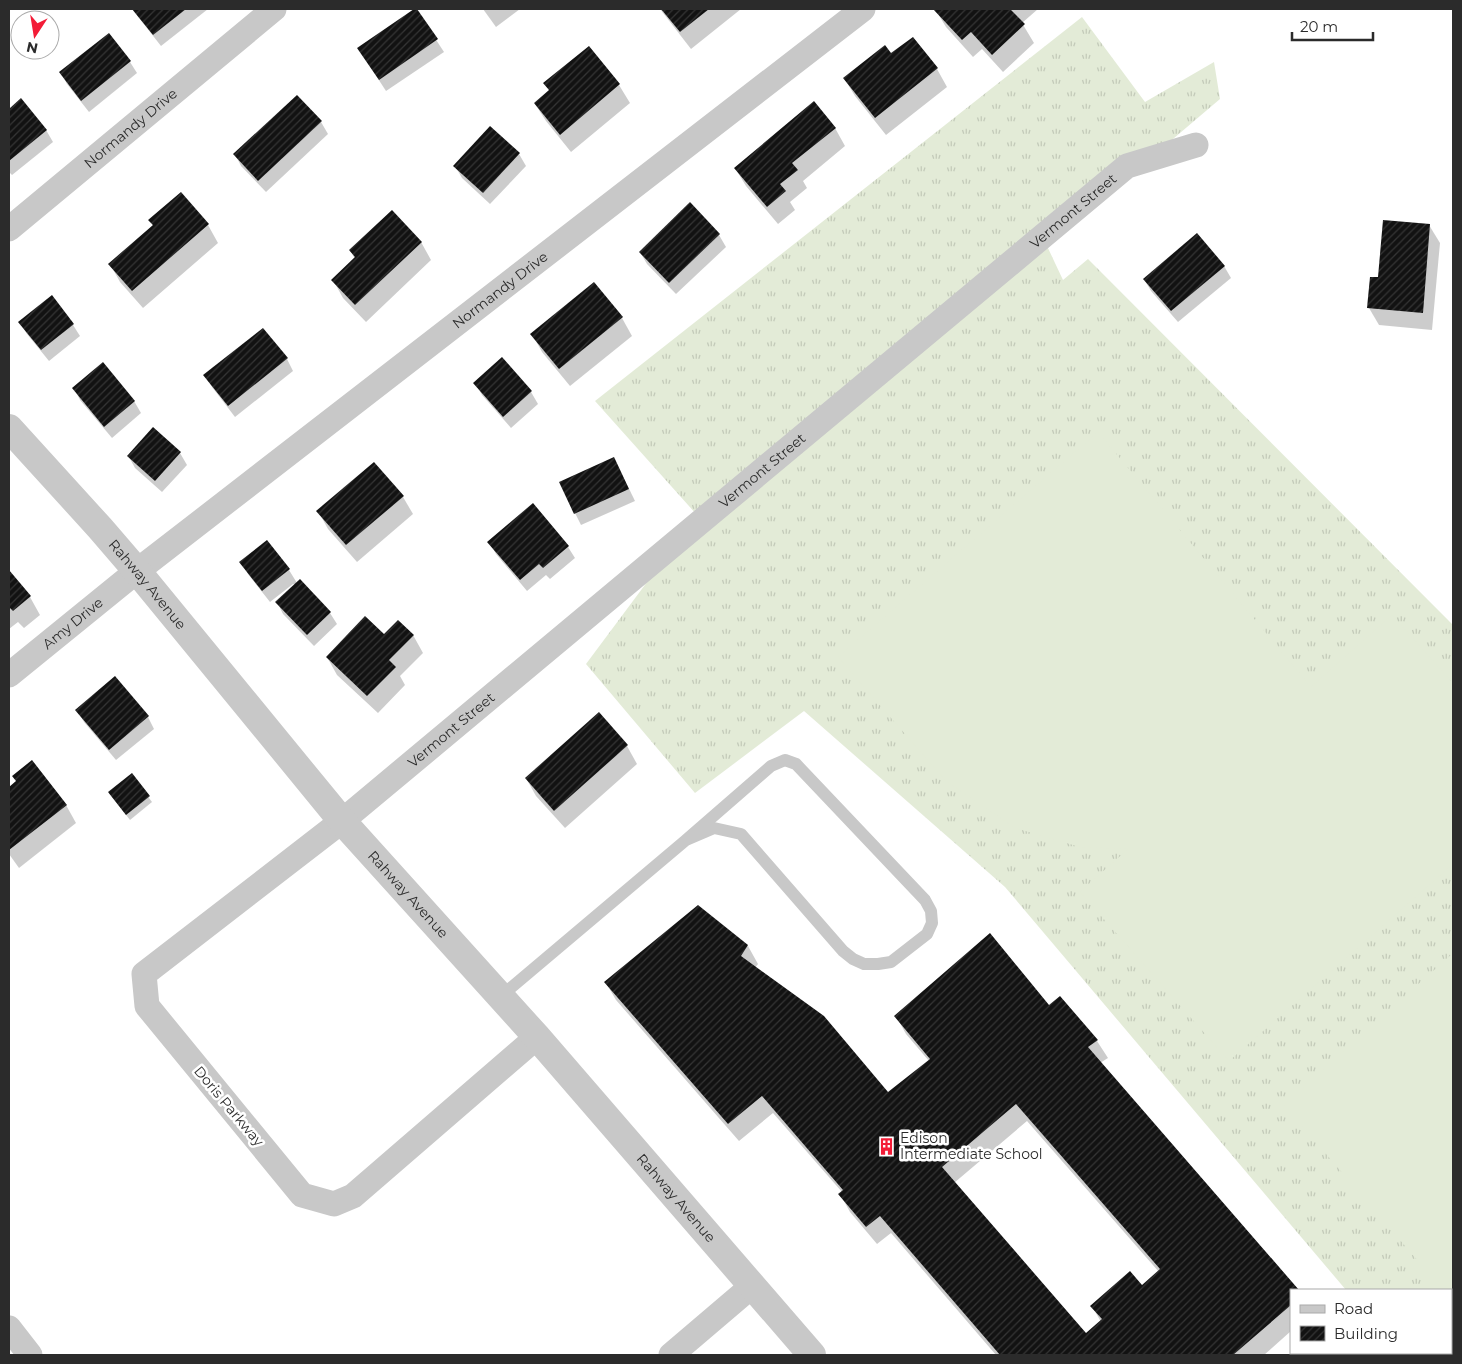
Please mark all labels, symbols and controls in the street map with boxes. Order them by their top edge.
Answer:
north arrow [10,10,60,60]
scale bar [1292,10,1373,42]
text: 20 m [1300,17,1338,36]
text: N [25,38,40,58]
street label: Normandy Drive [80,84,181,172]
street label: Vermont Street [1026,169,1121,252]
street label: Normandy Drive [449,247,551,333]
street label: Vermont Street [715,429,810,512]
street label: Rahway Avenue [105,536,190,633]
street label: Amy Drive [39,593,107,653]
street label: Vermont Street [404,688,499,771]
street label: Rahway Avenue [364,847,452,942]
street label: Doris Parkway [190,1062,268,1150]
place label: Edison Intermediate School [900,1129,1043,1163]
building icon: Edison Intermediate School [876,1136,896,1156]
street label: Rahway Avenue [633,1150,720,1246]
legend [1290,1289,1452,1354]
text: Road [1334,1299,1373,1318]
text: Building [1334,1324,1398,1343]

